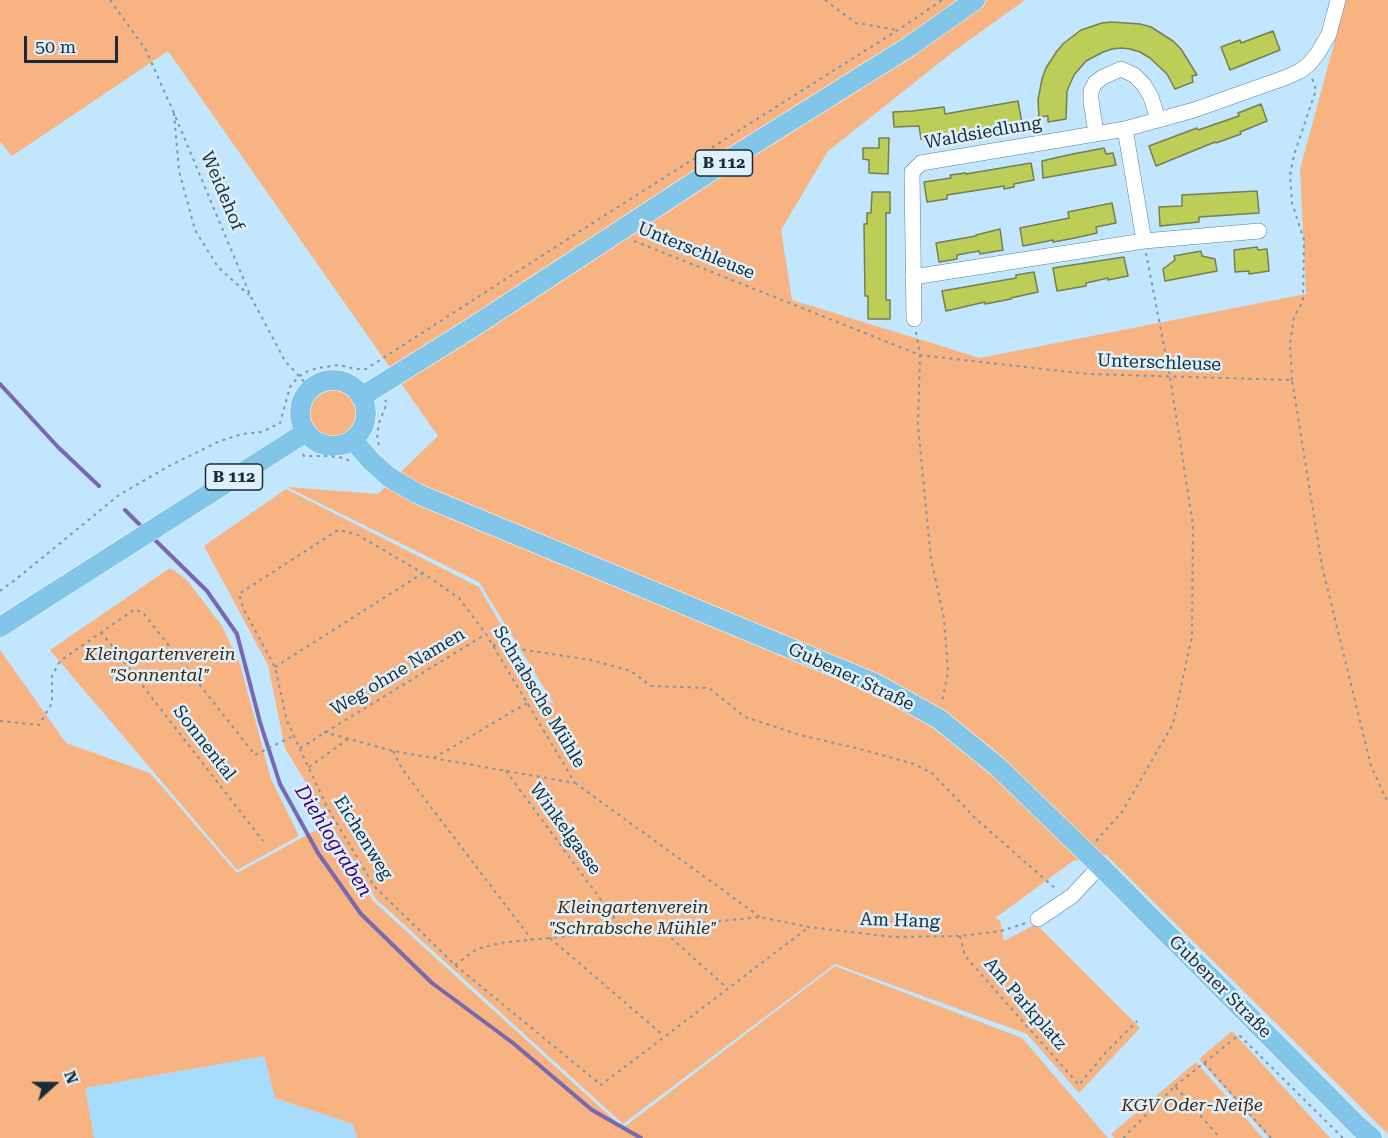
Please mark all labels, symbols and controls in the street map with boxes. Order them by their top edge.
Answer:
scale bar [27,24,122,62]
text: 50 m [35,36,76,57]
street label: Waldsiedlung [923,112,1043,154]
street label: Weidehof [196,148,248,234]
road number: B 112 [696,150,752,176]
street label: Unterschleuse [634,218,758,284]
street label: Unterschleuse [1096,350,1222,376]
road number: B 112 [206,464,262,490]
street label: Schrabsche Mühle [488,622,590,772]
street label: Weg ohne Namen [327,623,469,721]
street label: Gubener Straße [785,638,917,716]
park label: Kleingartenverein "Sonnental" [84,644,236,686]
street label: Sonnental [168,701,240,785]
street label: Winkelgasse [525,779,605,879]
water label: Diehlograben [289,781,377,901]
street label: Eichenweg [329,792,397,884]
park label: Kleingartenverein "Schrabsche Mühle" [549,897,717,940]
street label: Am Hang [860,909,940,933]
street label: Gubener Straße [1164,931,1276,1043]
street label: Am Parkplatz [979,953,1071,1055]
north arrow [24,1054,84,1114]
text: N [60,1068,82,1087]
park label: KGV Oder-Neiße [1121,1095,1263,1117]

